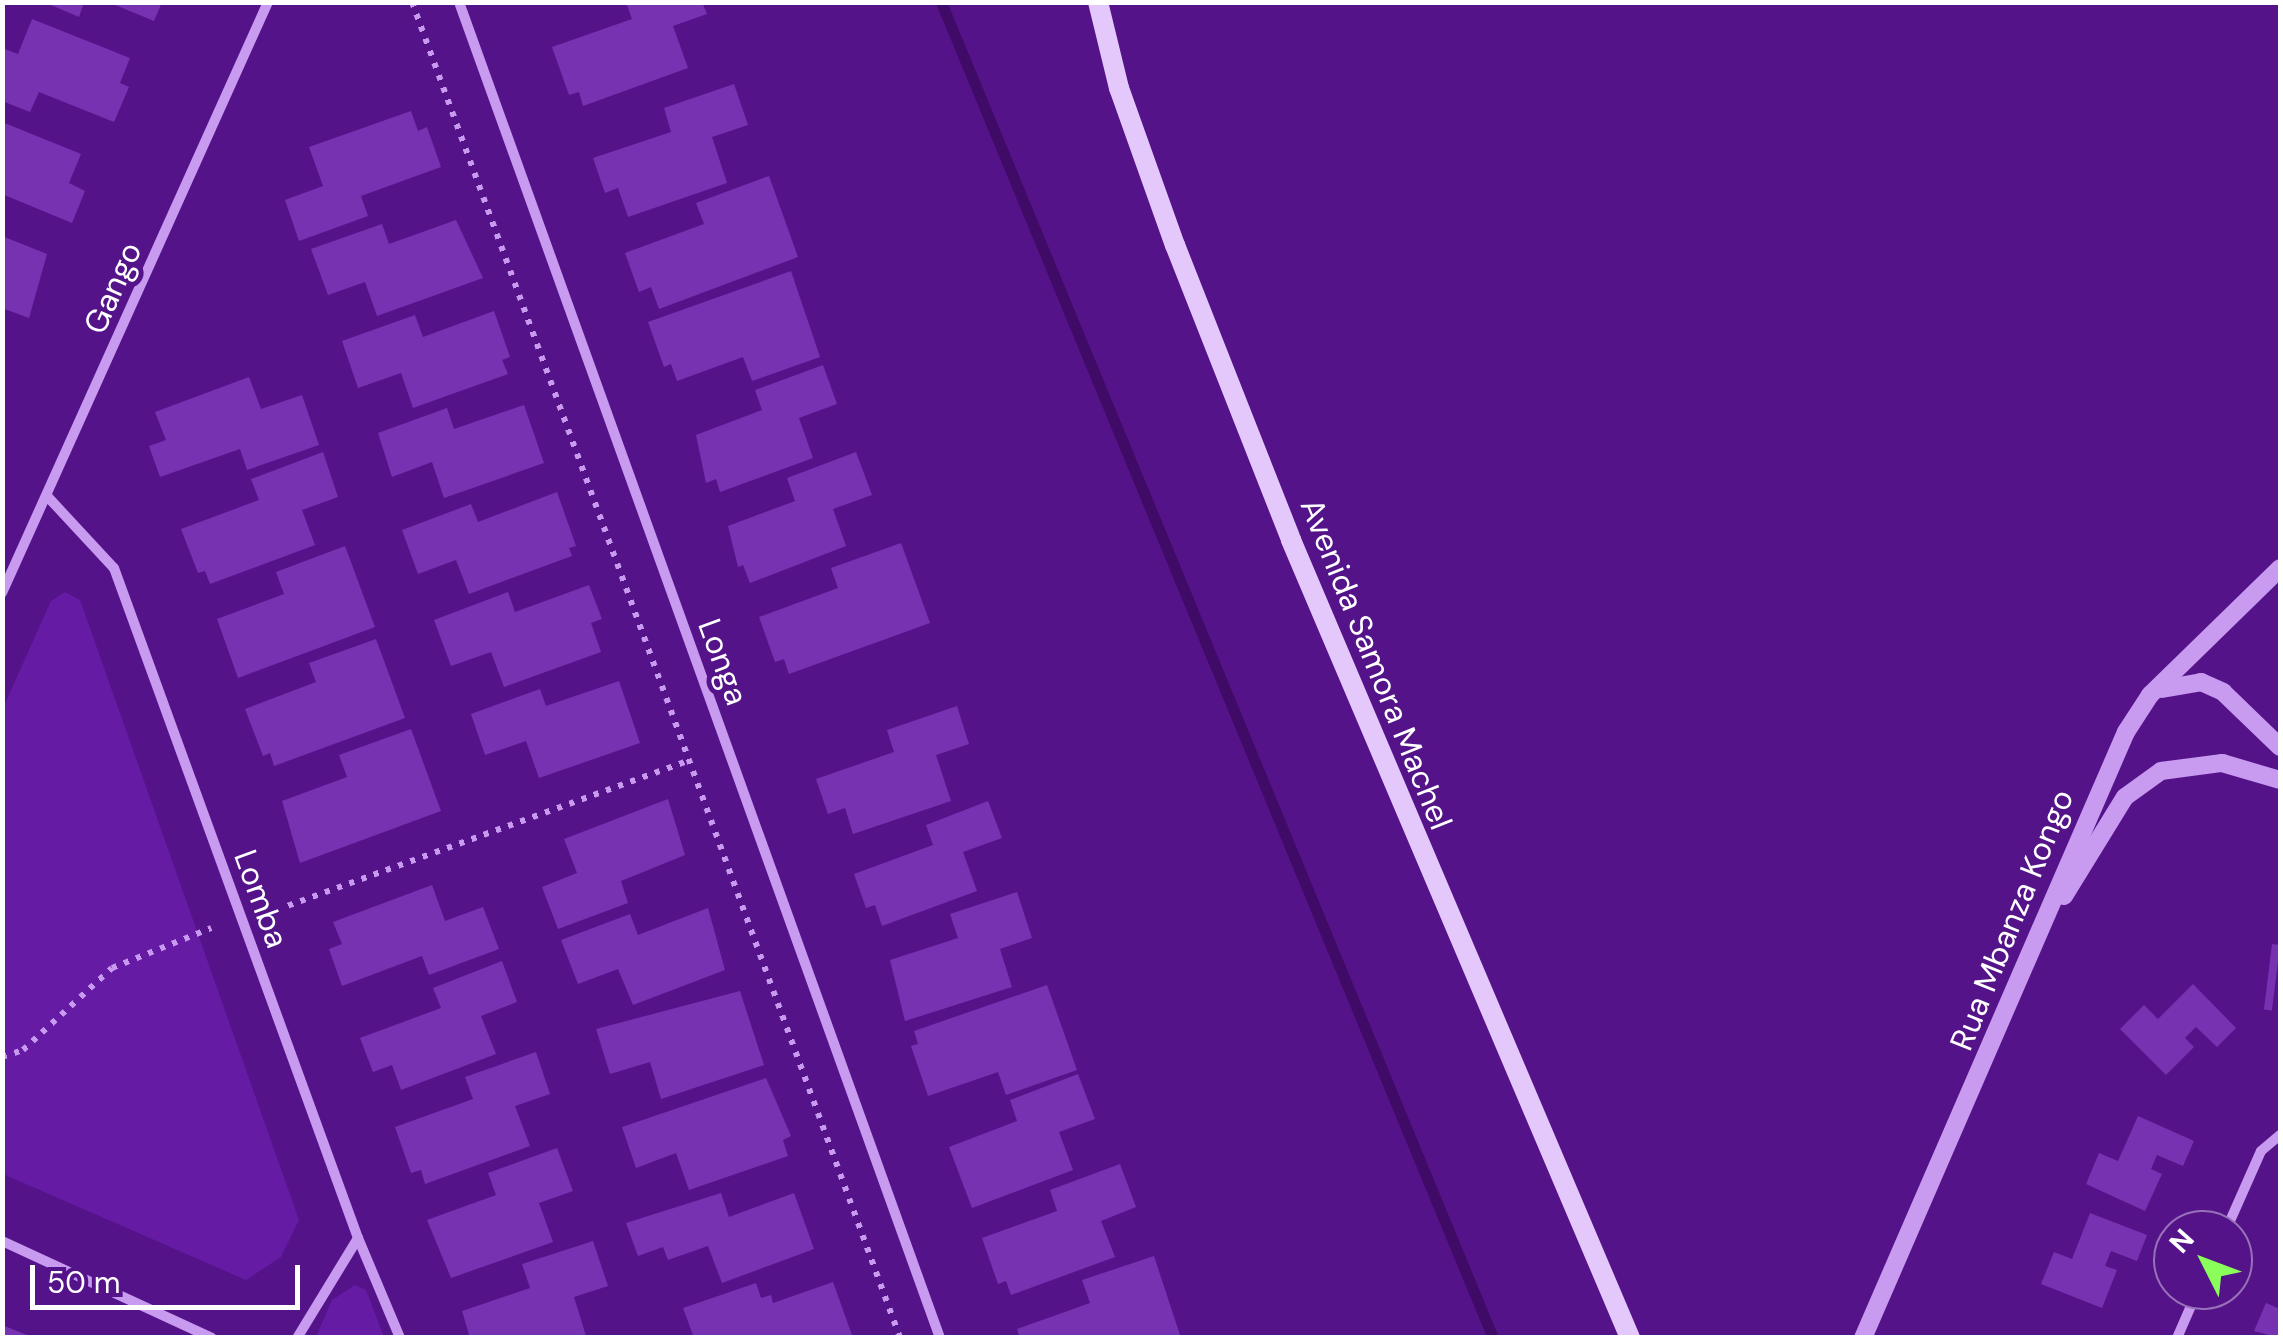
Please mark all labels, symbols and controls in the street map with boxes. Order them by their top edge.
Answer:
street label: Gango [76,236,150,340]
street label: Avenida Samora Machel [1292,493,1460,835]
street label: Longa [690,614,756,710]
street label: Rua Mbanza Kongo [1942,784,2082,1056]
street label: Lomba [226,845,296,953]
north arrow [2153,1210,2253,1310]
text: N [2161,1221,2202,1261]
scale bar [35,1245,305,1307]
text: 50 m [47,1263,121,1302]

